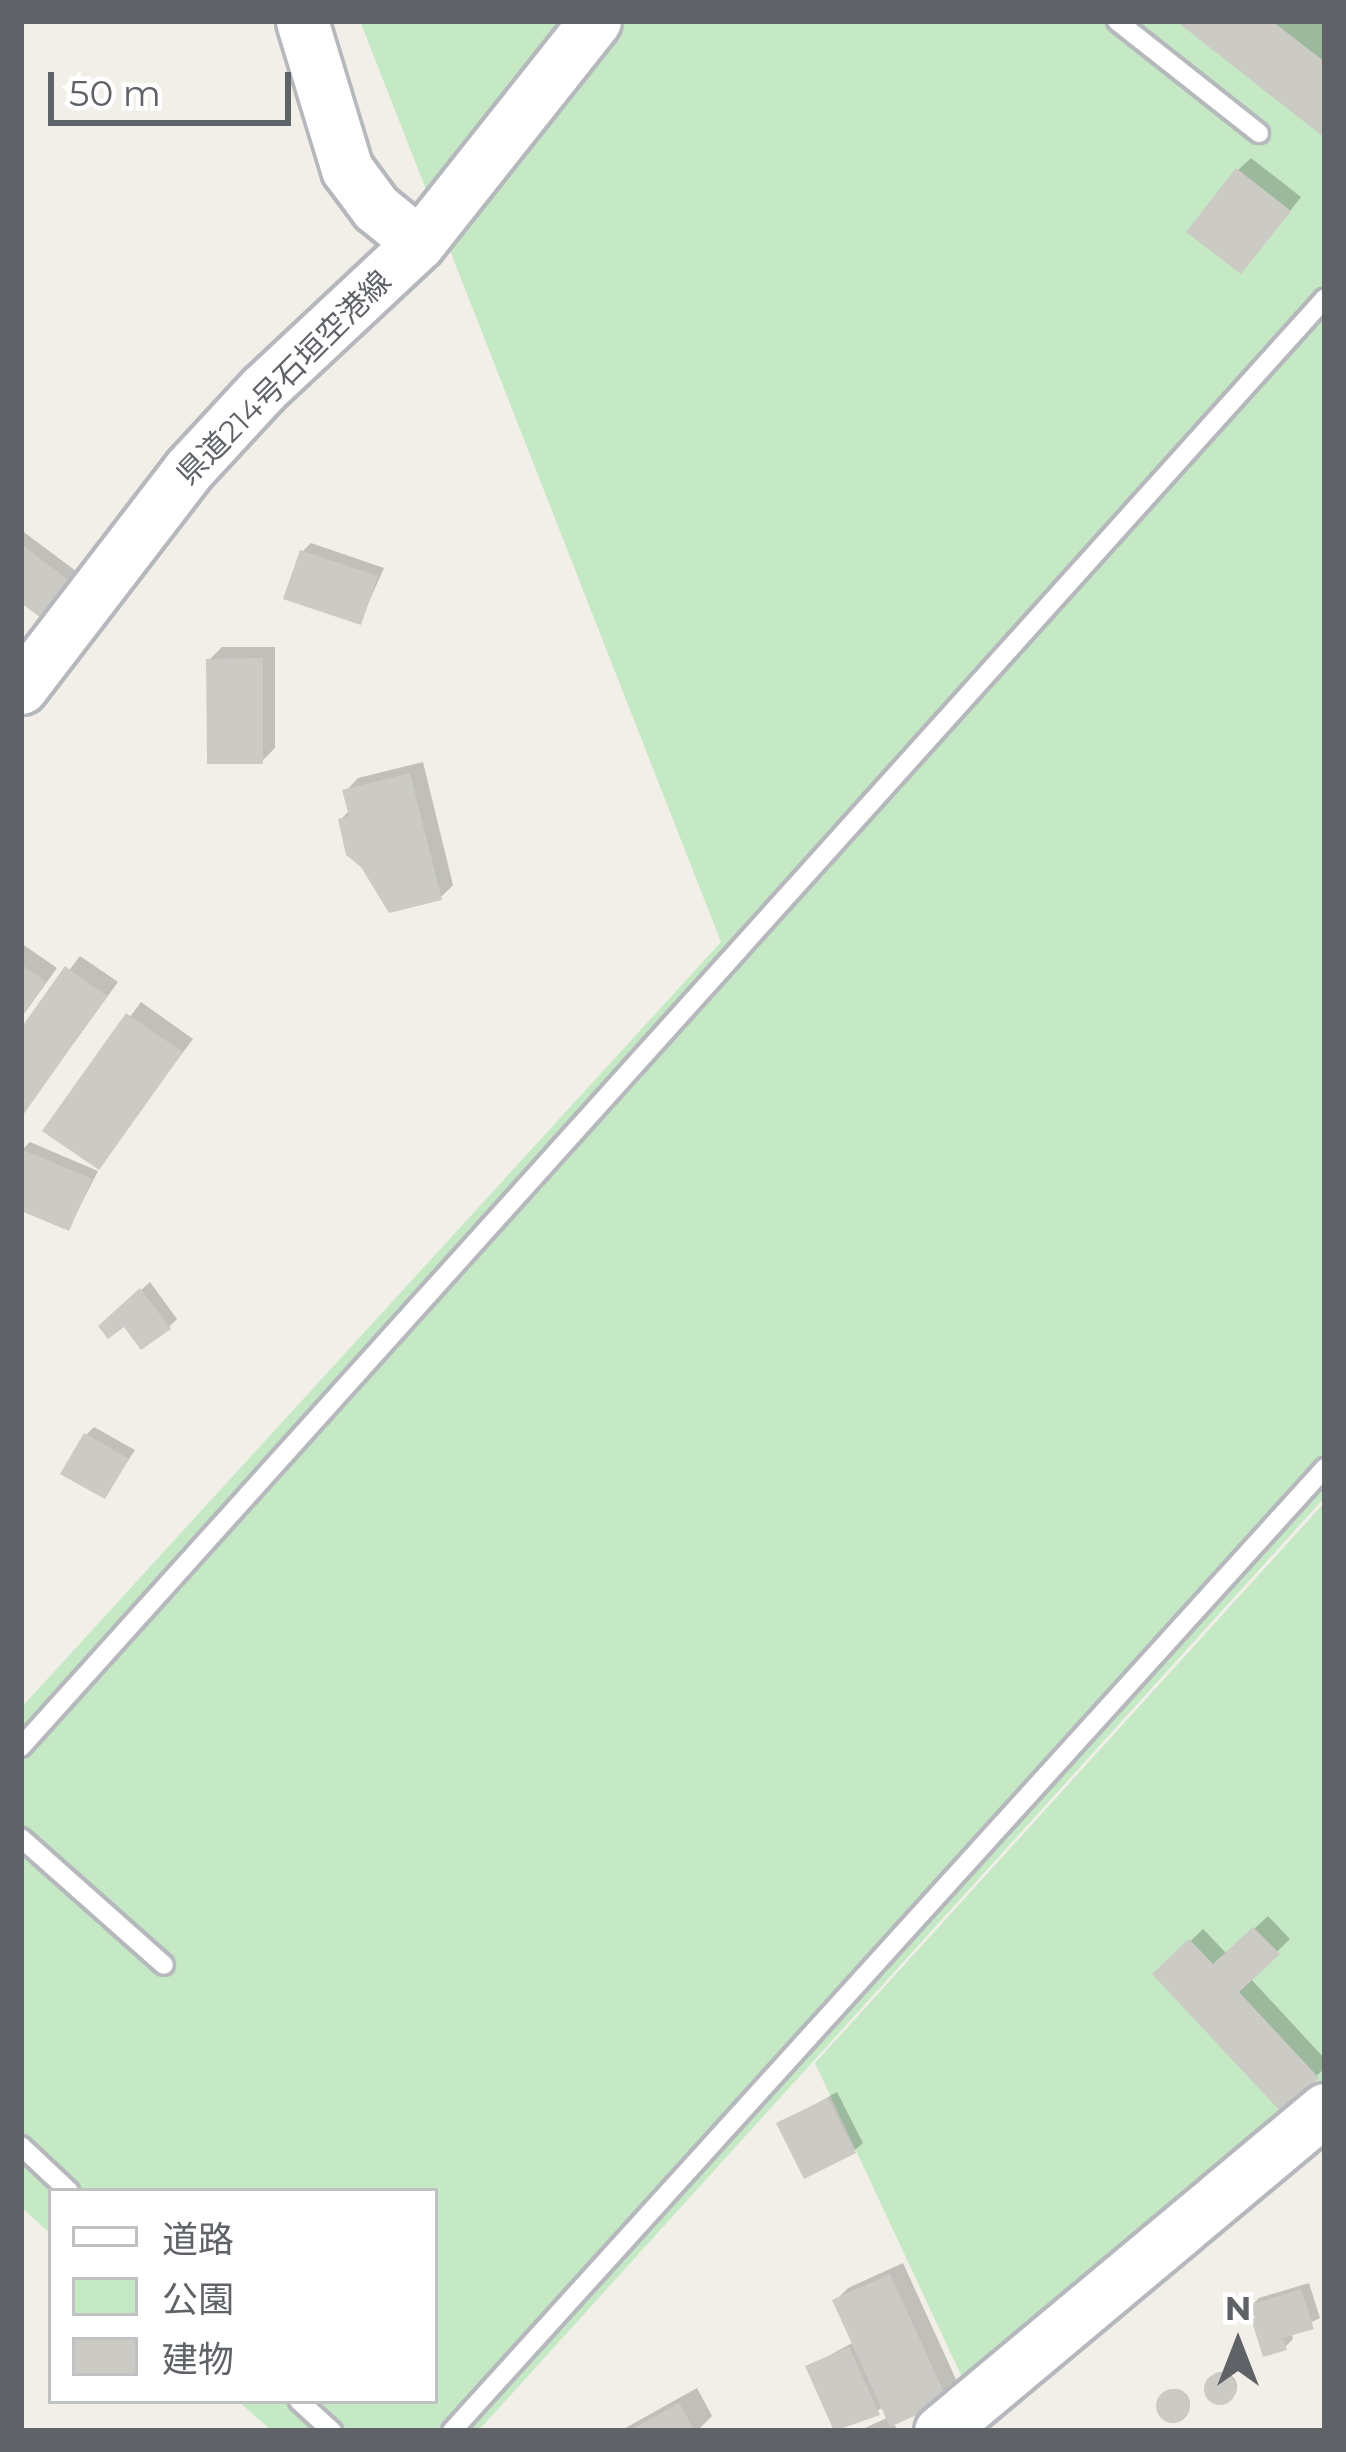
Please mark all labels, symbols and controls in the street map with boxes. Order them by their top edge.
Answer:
scale bar [54,48,297,122]
text: 50 m [69,71,161,115]
street label: 県道214号石垣空港線 [170,264,398,492]
legend [48,2188,438,2404]
text: 道路 [162,2217,234,2261]
text: 公園 [162,2277,234,2321]
north arrow [1178,2284,1298,2404]
text: N [1225,2288,1251,2328]
text: 建物 [162,2337,234,2381]

